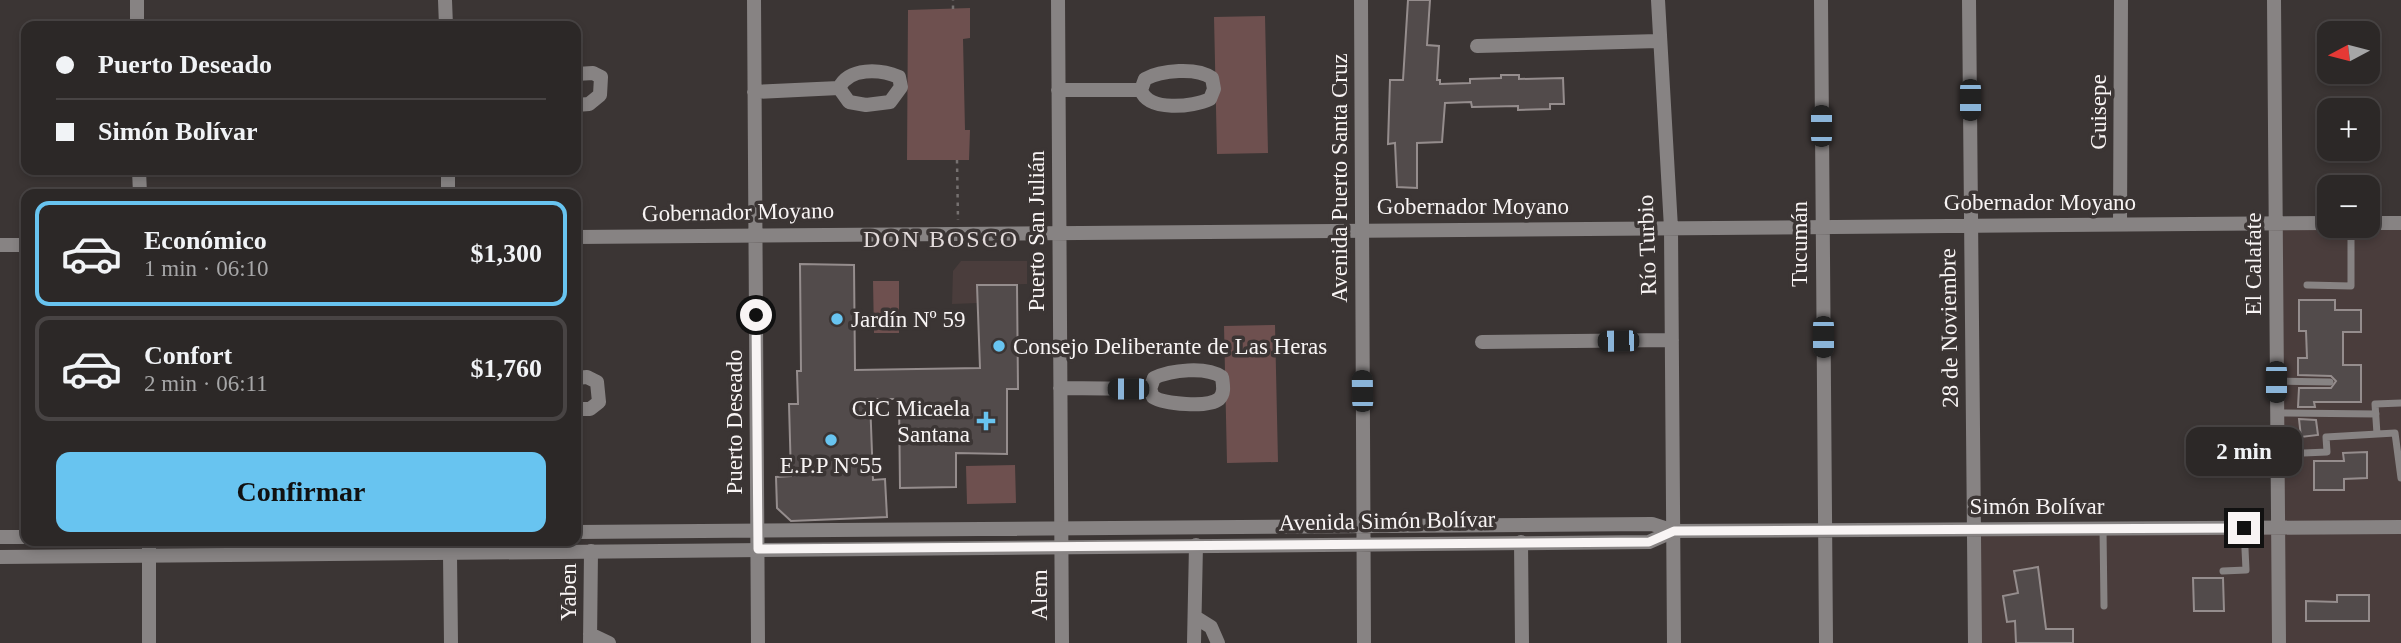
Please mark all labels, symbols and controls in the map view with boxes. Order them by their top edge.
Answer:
north arrow [2317,21,2380,84]
map controls [2317,21,2380,238]
text: Puerto Deseado [98,50,272,79]
street label: Avenida Puerto Santa Cruz [1327,53,1352,303]
street label: Guisepe [2086,74,2111,150]
car [1960,79,1981,121]
button: + [2317,98,2380,161]
car [1811,105,1832,147]
text: Simón Bolívar [98,117,258,146]
street label: Puerto San Julián [1024,150,1049,312]
button: − [2317,175,2380,238]
street label: Gobernador Moyano [1944,190,2136,215]
street label: Gobernador Moyano [1377,194,1569,219]
street label: Río Turbio [1633,194,1661,296]
street label: Gobernador Moyano [642,198,834,226]
street label: Tucumán [1787,200,1812,287]
street label: El Calafate [2241,213,2266,315]
icon: car [60,222,123,285]
text: Económico [144,226,267,255]
district label: DON BOSCO [863,226,1019,252]
text: $1,300 [471,239,542,268]
street label: 28 de Noviembre [1935,248,1963,408]
text: 1 min · 06:10 [144,256,269,281]
route start [740,299,772,331]
place label: Jardín Nº 59 [851,307,965,332]
marker: Jardín Nº 59 [829,311,845,327]
car [1813,316,1834,358]
car [1597,330,1640,352]
place label: Consejo Deliberante de Las Heras [1013,334,1327,359]
icon: car [60,337,123,400]
marker: Consejo Deliberante de Las Heras [991,338,1007,354]
text: Confort [144,341,232,370]
street label: Puerto Deseado [722,350,747,495]
text: $1,760 [471,354,542,383]
car [2266,361,2287,403]
car [1352,370,1373,412]
text: 2 min · 06:11 [144,371,268,396]
car [1108,379,1150,400]
place label: CIC Micaela Santana [852,396,970,447]
marker: CIC Micaela Santana [976,411,996,431]
callout: 2 min [2186,426,2302,476]
marker: E.P.P N°55 [823,432,839,448]
text: 2 min [2216,439,2272,464]
button: Confirmar [56,452,546,532]
place label: E.P.P N°55 [780,453,882,478]
street label: Simón Bolívar [1970,494,2105,519]
street label: Avenida Simón Bolívar [1278,507,1496,535]
route end [2228,512,2260,544]
street label: Yaben [556,563,581,621]
street label: Alem [1027,569,1052,621]

